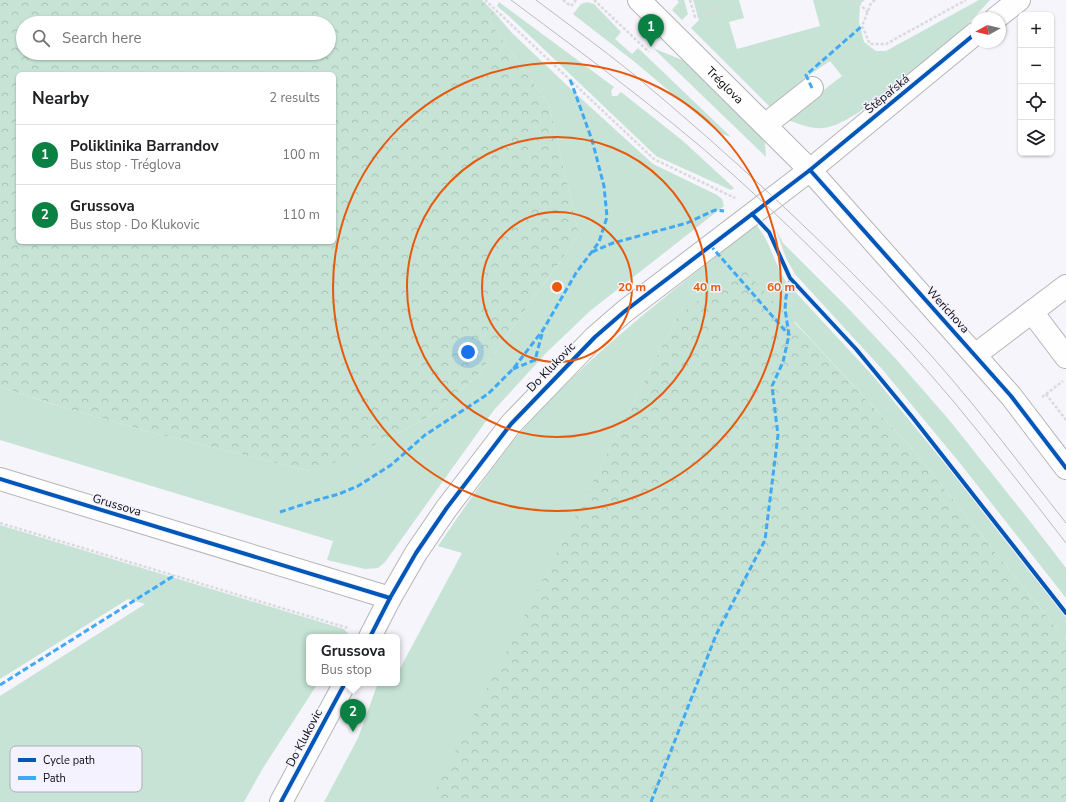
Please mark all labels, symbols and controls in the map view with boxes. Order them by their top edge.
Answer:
north arrow [970,12,1006,48]
map controls [1018,12,1054,156]
button: + [1018,12,1054,48]
pin: 1 [638,14,664,47]
search box [16,16,336,60]
icon: search [30,27,52,49]
text: Search here [62,28,142,48]
button: − [1018,48,1054,84]
street label: Tréglova [703,63,747,107]
street label: Štěpařská [861,71,913,117]
button: locate [1018,84,1054,120]
text: Nearby [32,87,89,110]
text: 2 results [269,89,320,107]
button: layers [1018,120,1054,156]
text: Poliklinika Barrandov [70,136,219,156]
text: 1 [41,146,49,164]
text: 100 m [282,146,320,164]
text: Bus stop · Tréglova [70,156,181,174]
text: Grussova [70,196,135,216]
text: 2 [41,206,49,224]
text: 110 m [282,206,320,224]
text: Bus stop · Do Klukovic [70,216,199,234]
text: 20 m [618,279,646,295]
text: 40 m [693,279,721,295]
text: 60 m [767,279,795,295]
centre of rings [550,280,564,294]
street label: Werichova [923,283,973,337]
street label: Do Klukovic [523,338,579,395]
your location [458,342,478,362]
street label: Grussova [91,490,143,520]
popup [306,634,400,686]
text: Grussova [321,641,385,661]
text: Bus stop [321,661,372,679]
pin: 2 [340,699,366,732]
street label: Do Klukovic [282,706,326,770]
legend [10,746,142,792]
text: Cycle path [43,753,95,768]
text: Path [43,771,66,786]

